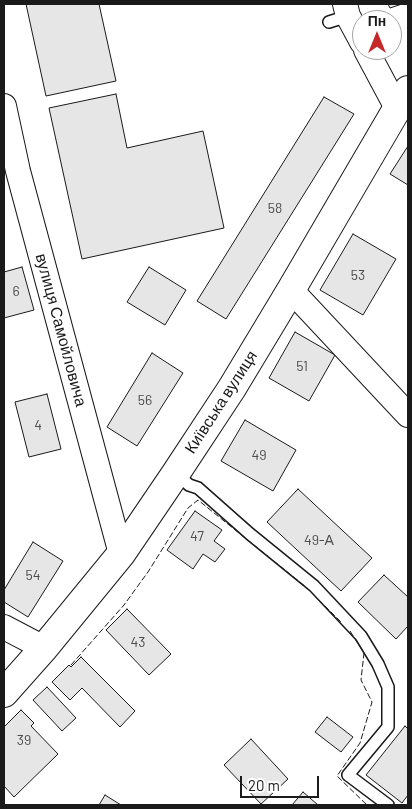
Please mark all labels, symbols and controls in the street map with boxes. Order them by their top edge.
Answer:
north arrow [352,10,402,60]
text: Пн [368,12,386,29]
house number: 58 [268,200,282,216]
street label: вулиця Самойловича [31,251,91,409]
house number: 53 [351,267,365,283]
house number: 6 [12,283,20,299]
street label: Київська вулиця [181,347,261,457]
house number: 51 [296,358,308,374]
house number: 56 [138,392,152,408]
house number: 4 [34,417,42,433]
house number: 49 [251,447,267,463]
house number: 47 [190,528,204,544]
house number: 49-А [304,532,334,548]
house number: 54 [26,567,40,583]
house number: 43 [131,634,145,650]
house number: 39 [17,732,31,748]
scale bar [242,766,321,798]
text: 20 m [248,776,280,794]

